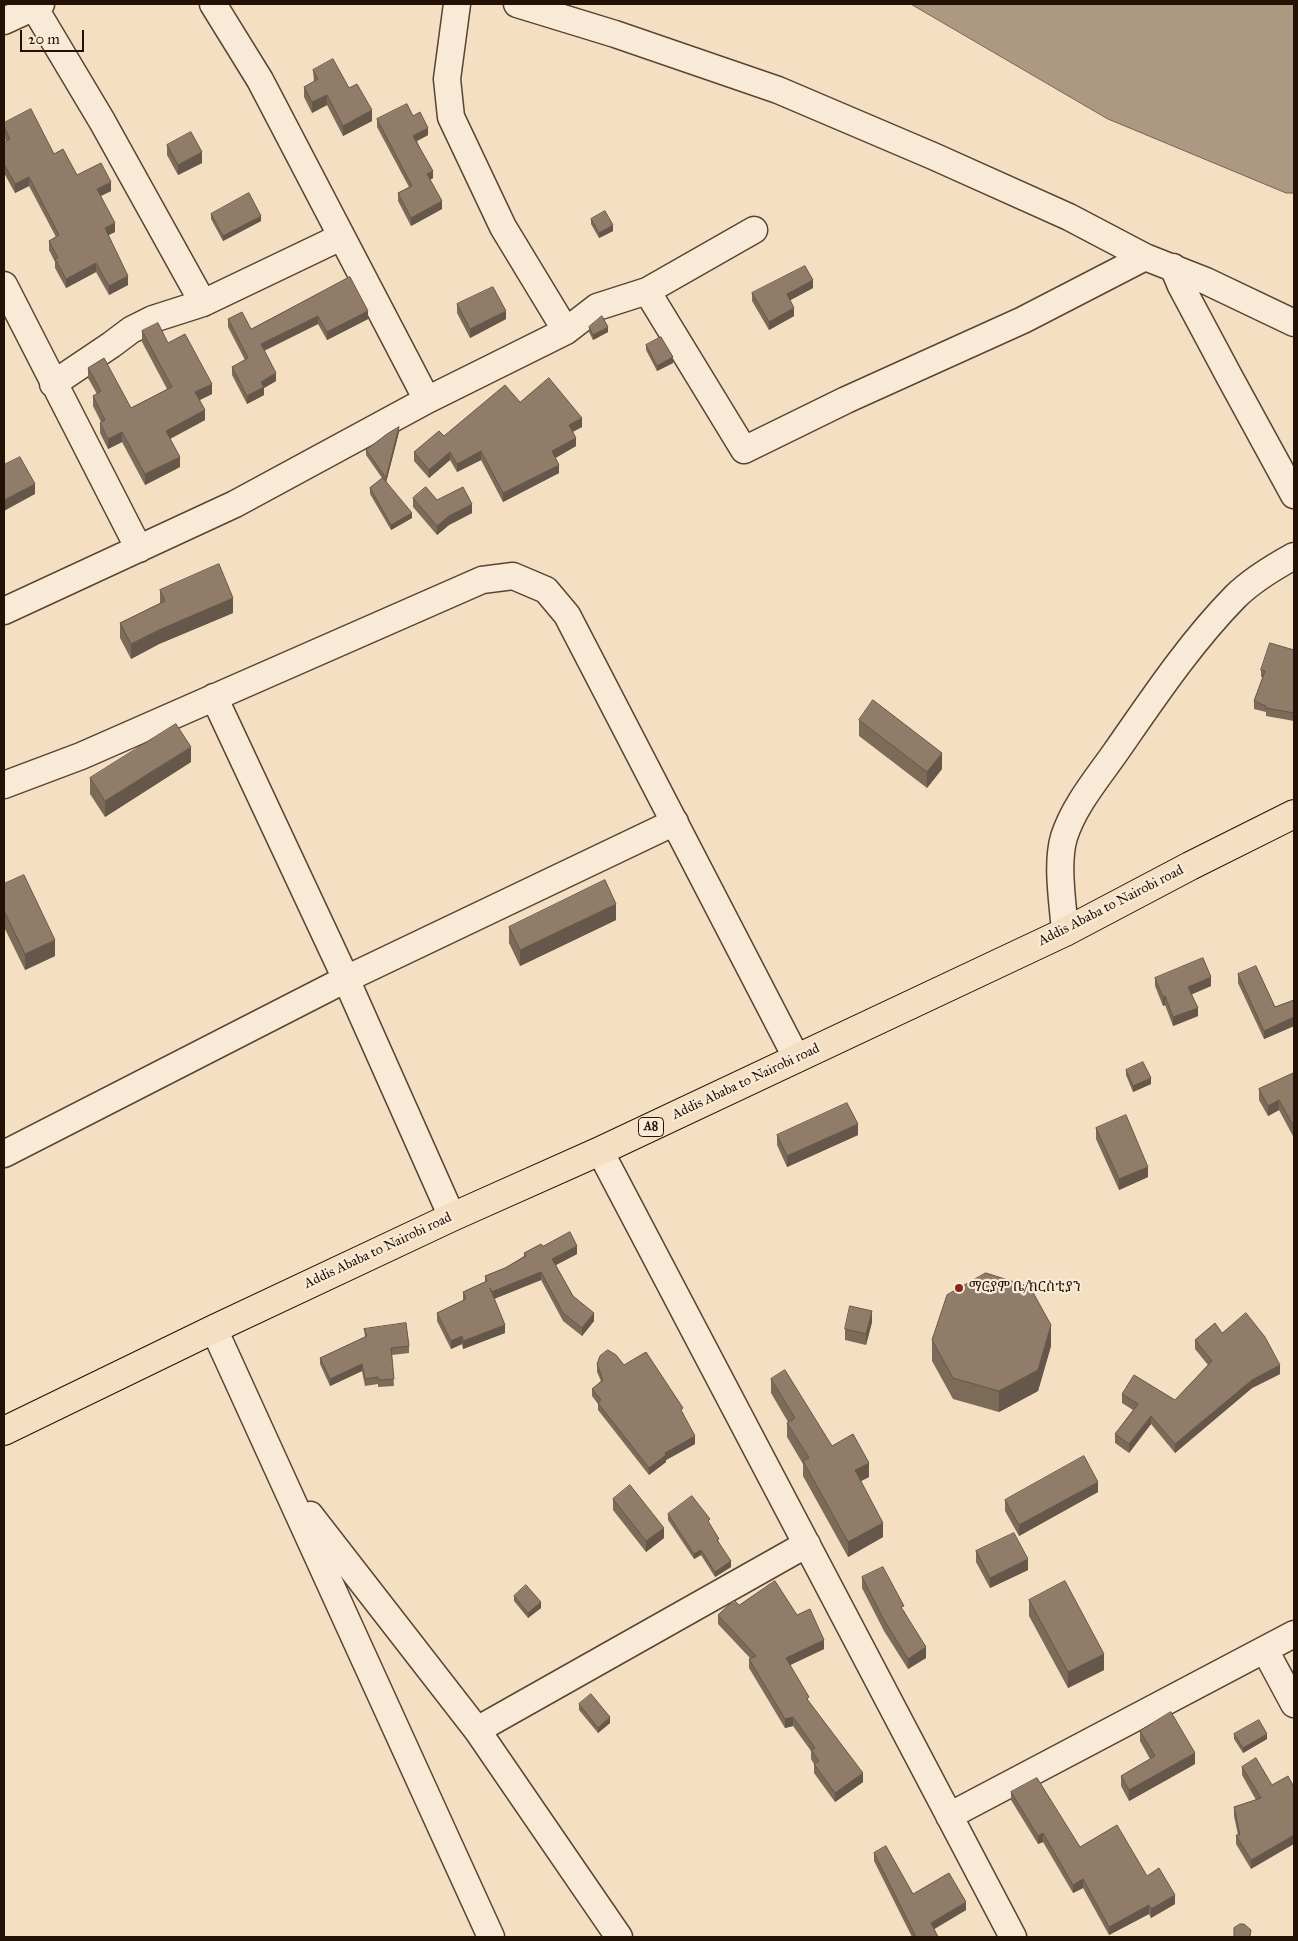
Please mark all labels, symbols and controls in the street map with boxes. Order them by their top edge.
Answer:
scale bar [22,20,86,52]
text: 20 m [28,30,60,48]
street label: Addis Ababa to Nairobi road [1035,862,1187,950]
street label: Addis Ababa to Nairobi road [670,1040,822,1124]
road number: A8 [638,1118,664,1136]
street label: Addis Ababa to Nairobi road [302,1209,454,1293]
place label: ማርያም ቤ/ክርስቲያን [969,1280,1081,1296]
marker: ማርያም ቤ/ክርስቲያን [953,1282,965,1294]

